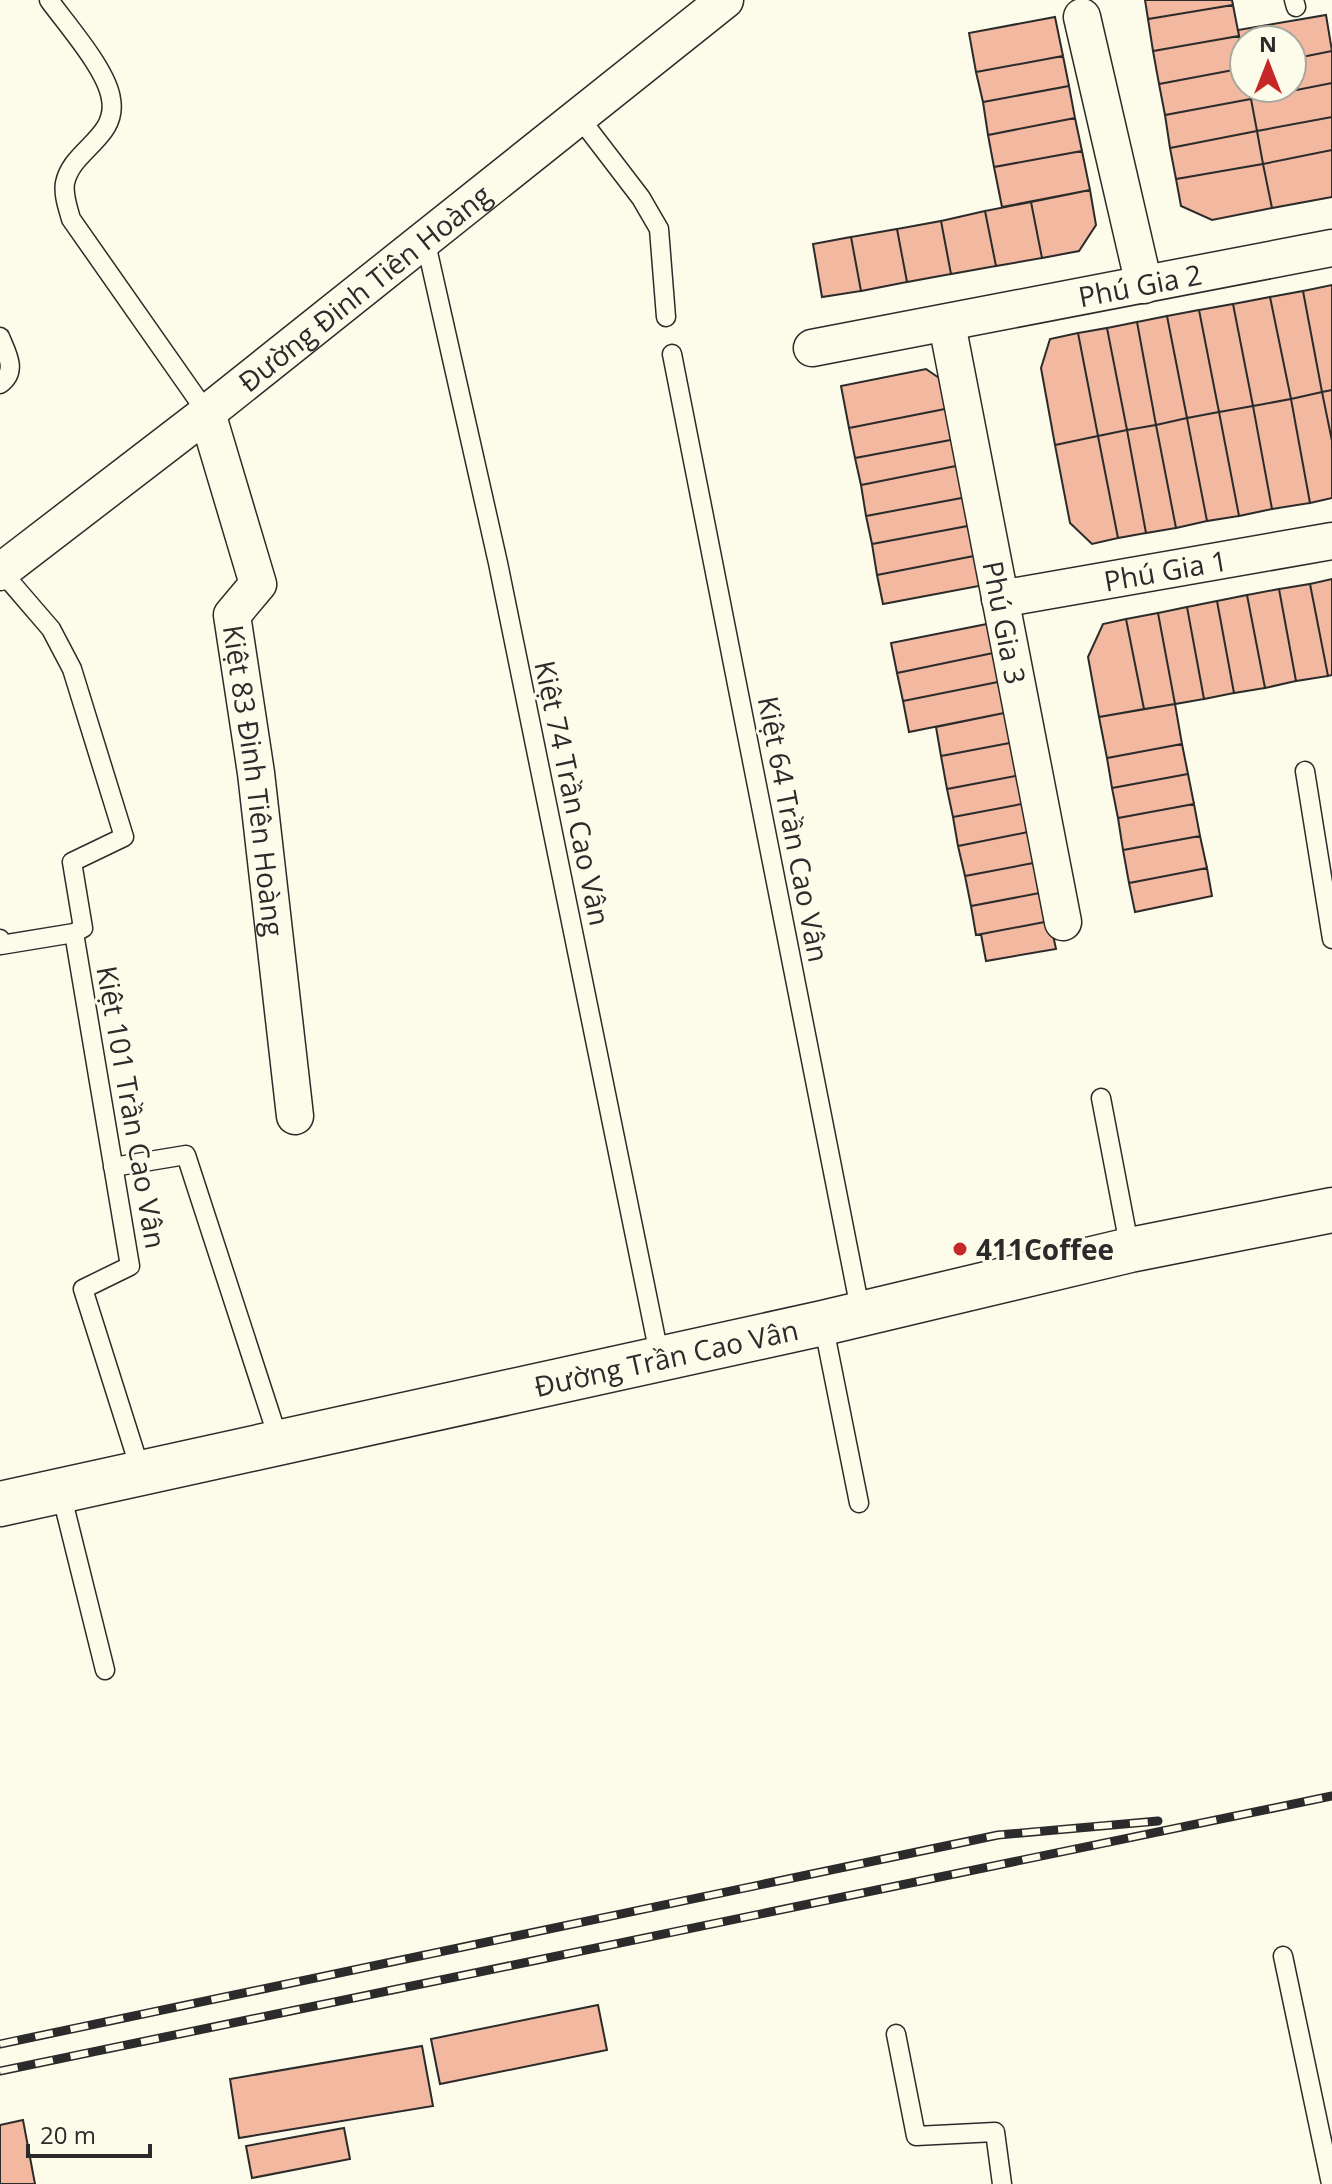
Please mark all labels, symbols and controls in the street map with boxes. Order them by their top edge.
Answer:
north arrow [1228,24,1308,104]
text: N [1259,28,1277,58]
street label: Đường Đinh Tiên Hoàng [230,175,498,400]
street label: Phú Gia 2 [1075,254,1205,315]
street label: Phú Gia 1 [1101,541,1230,600]
street label: Phú Gia 3 [974,558,1035,687]
street label: Kiệt 83 Đinh Tiên Hoàng [215,622,293,938]
street label: Kiệt 74 Trần Cao Vân [526,657,620,929]
street label: Kiệt 64 Trần Cao Vân [750,693,838,965]
street label: Kiệt 101 Trần Cao Vân [88,963,176,1251]
place label: 411Coffee [976,1230,1114,1268]
marker: 411Coffee [951,1240,969,1258]
street label: Đường Trần Cao Vân [530,1310,802,1405]
scale bar [28,2108,150,2158]
text: 20 m [40,2118,96,2151]

